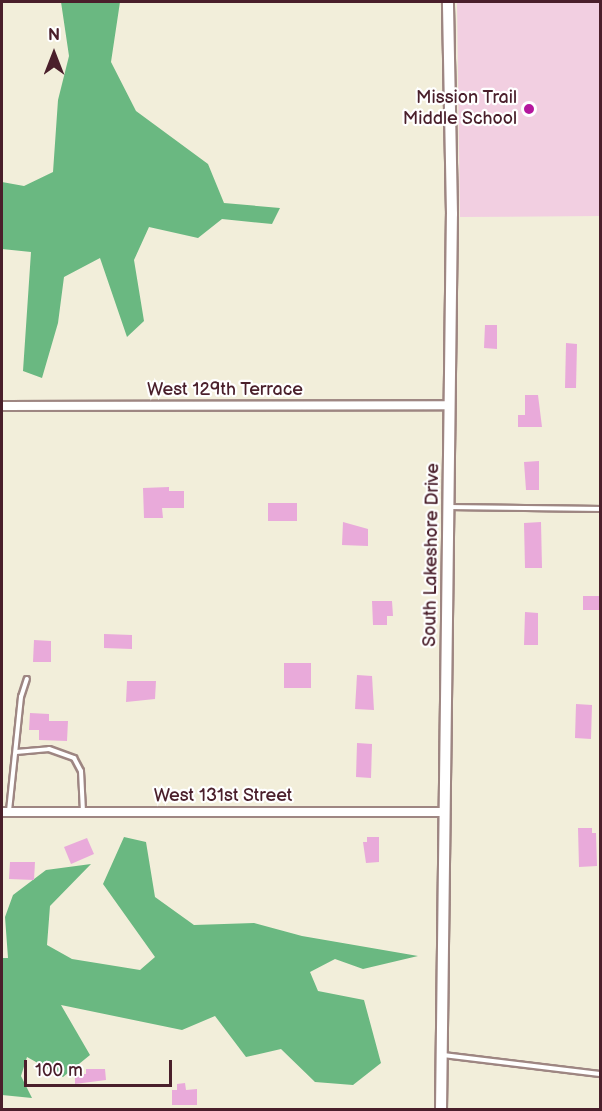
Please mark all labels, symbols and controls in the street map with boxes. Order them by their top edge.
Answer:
north arrow [24,24,84,84]
text: N [48,26,60,45]
place label: Mission Trail Middle School [402,88,517,130]
marker: Mission Trail Middle School [522,102,536,116]
street label: West 129th Terrace [147,379,303,401]
street label: South Lakeshore Drive [420,463,444,647]
street label: West 131st Street [153,785,293,807]
scale bar [27,1048,176,1086]
text: 100 m [35,1060,83,1081]

